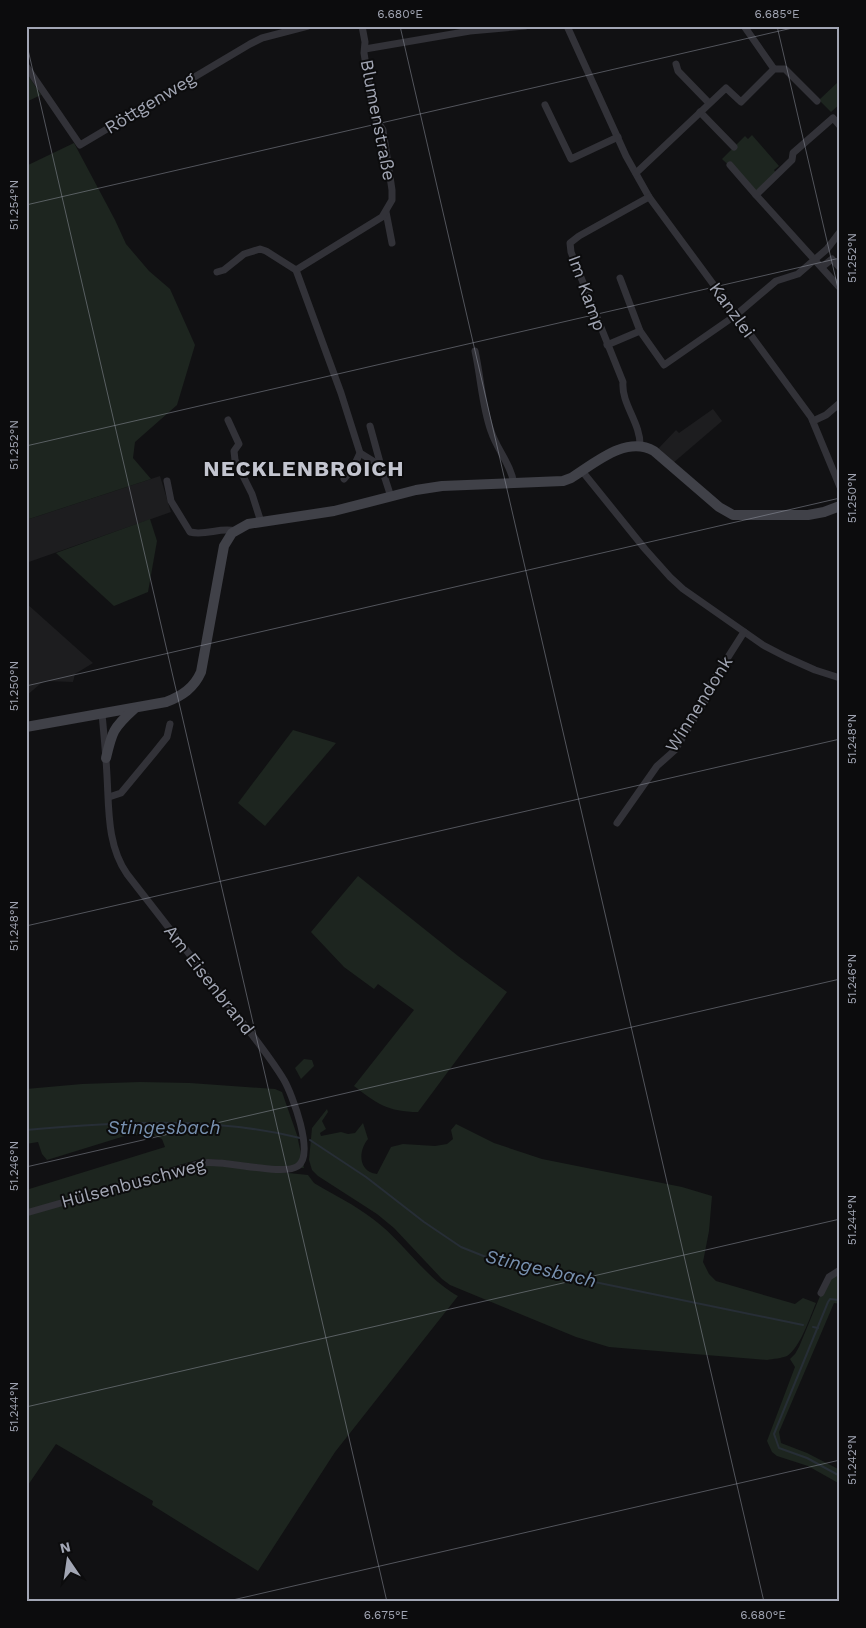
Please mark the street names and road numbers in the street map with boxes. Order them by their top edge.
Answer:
street label: Blumenstraße [356,58,401,182]
street label: Röttgenweg [101,67,199,138]
street label: Im Kamp [564,252,611,333]
street label: Kanzlei [705,278,759,341]
street label: Winnendonk [661,652,736,756]
street label: Am Eisenbrand [160,921,259,1039]
street label: Hülsenbuschweg [58,1153,208,1212]

